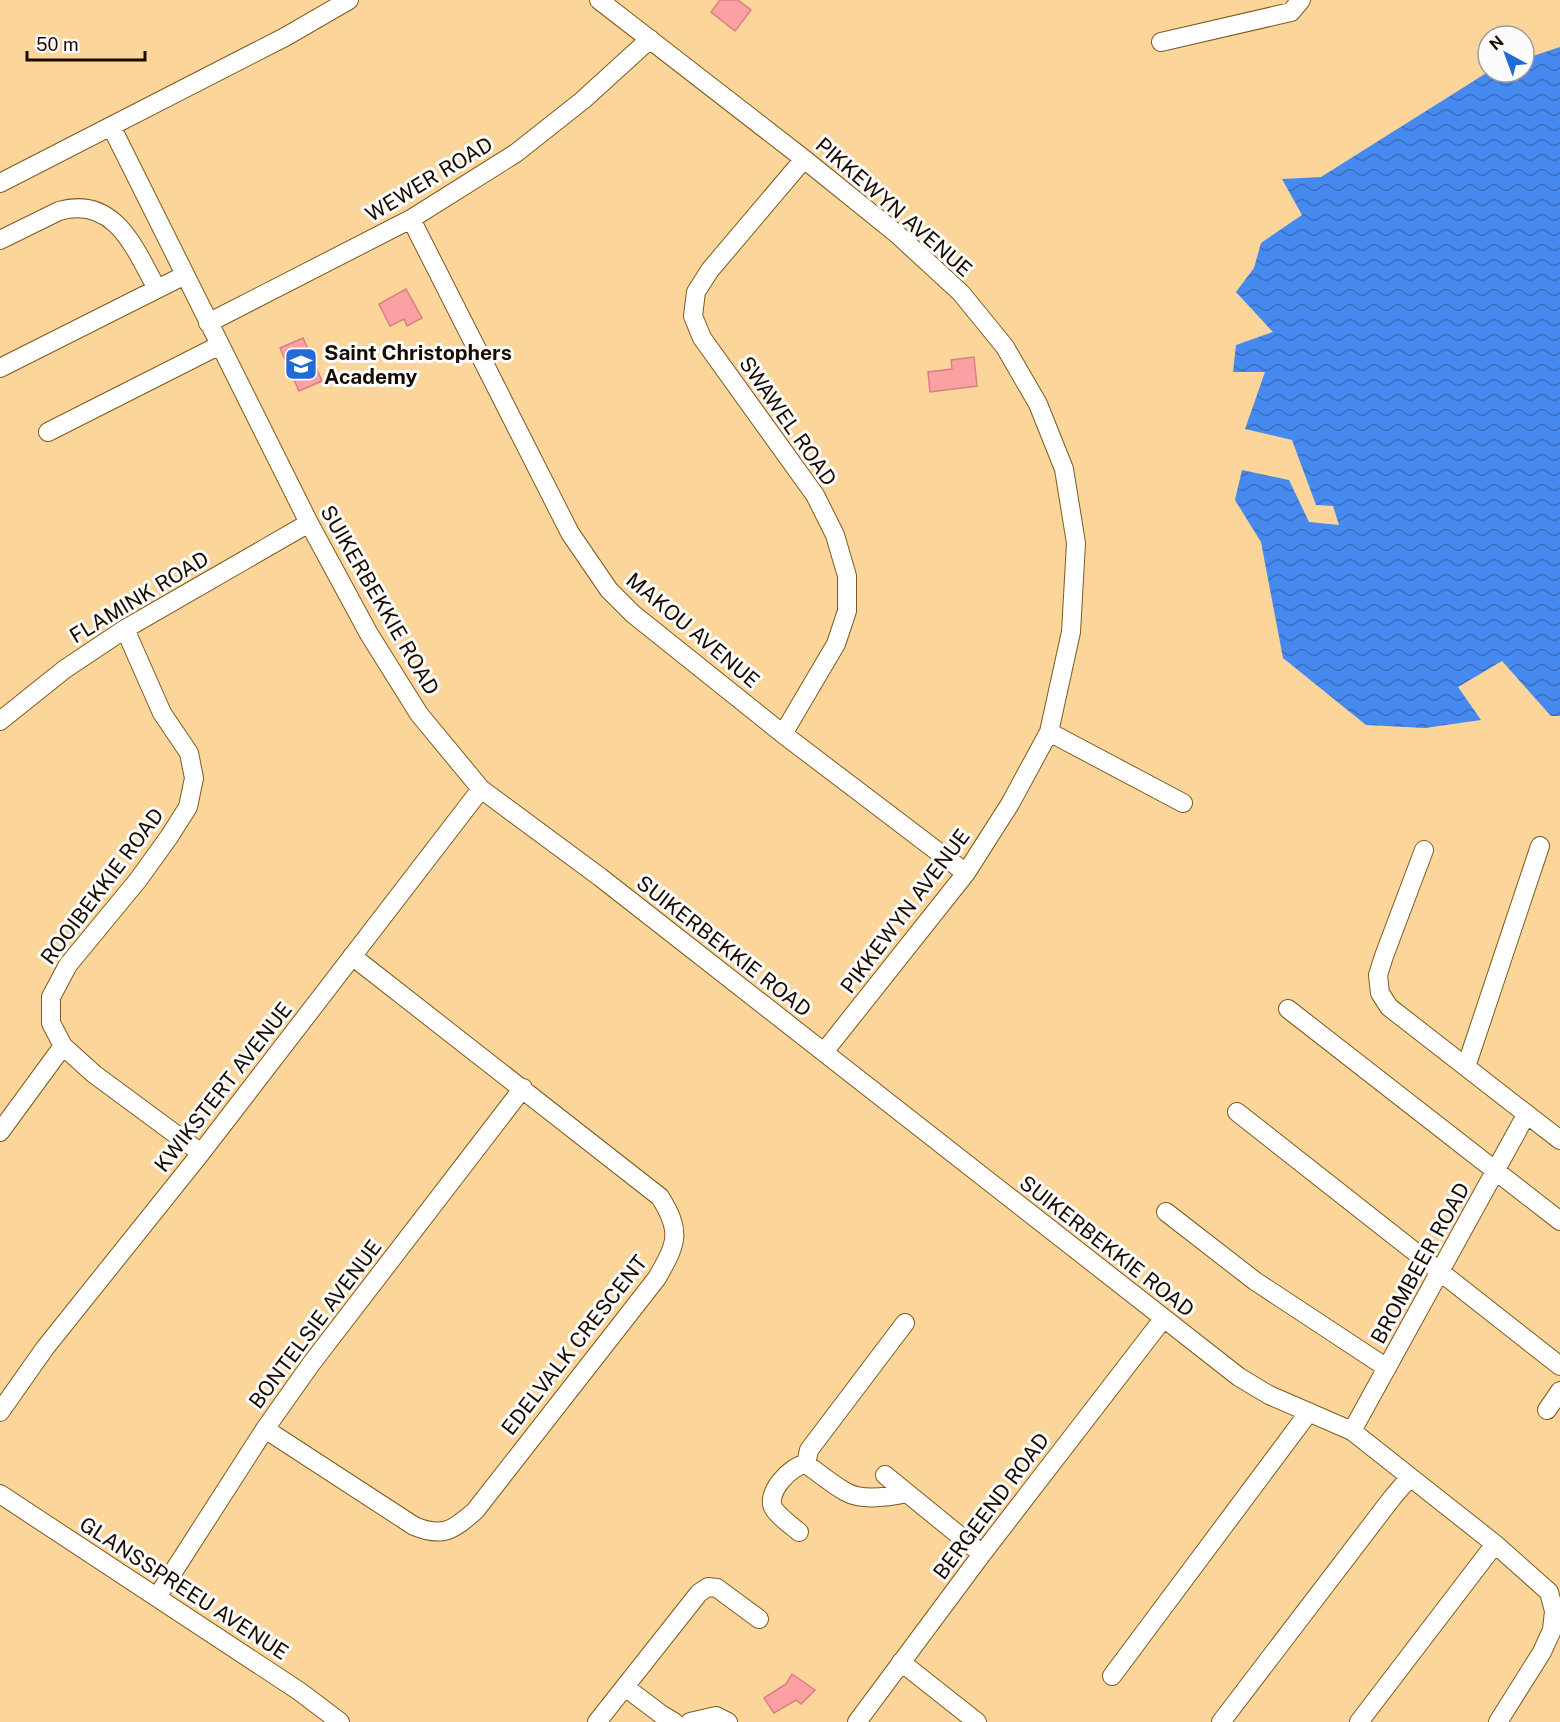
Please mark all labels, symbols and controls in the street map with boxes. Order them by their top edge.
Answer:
scale bar [27,24,146,62]
north arrow [1476,24,1536,84]
text: N [1486,32,1507,54]
text: 50 m [36,34,79,55]
street label: WEWER ROAD [361,131,497,227]
street label: PIKKEWYN AVENUE [811,132,977,282]
place label: Saint Christophers Academy [324,340,512,389]
school or university icon: Saint Christophers Academy [283,346,319,382]
street label: SWAWEL ROAD [734,351,842,491]
street label: SUIKERBEKKIE ROAD [316,501,444,699]
street label: FLAMINK ROAD [65,546,213,648]
street label: MAKOU AVENUE [621,567,765,693]
street label: ROOIBEKKIE ROAD [35,803,169,969]
street label: PIKKEWYN AVENUE [835,824,975,998]
street label: SUIKERBEKKIE ROAD [632,870,816,1022]
street label: KWIKSTERT AVENUE [149,997,297,1177]
street label: SUIKERBEKKIE ROAD [1015,1170,1199,1322]
street label: BROMBEER ROAD [1365,1178,1475,1348]
street label: BONTELSIE AVENUE [243,1235,387,1413]
street label: EDELVALK CRESCENT [496,1250,652,1440]
street label: BERGEEND ROAD [928,1428,1054,1584]
street label: GLANSSPREEU AVENUE [75,1511,293,1665]

